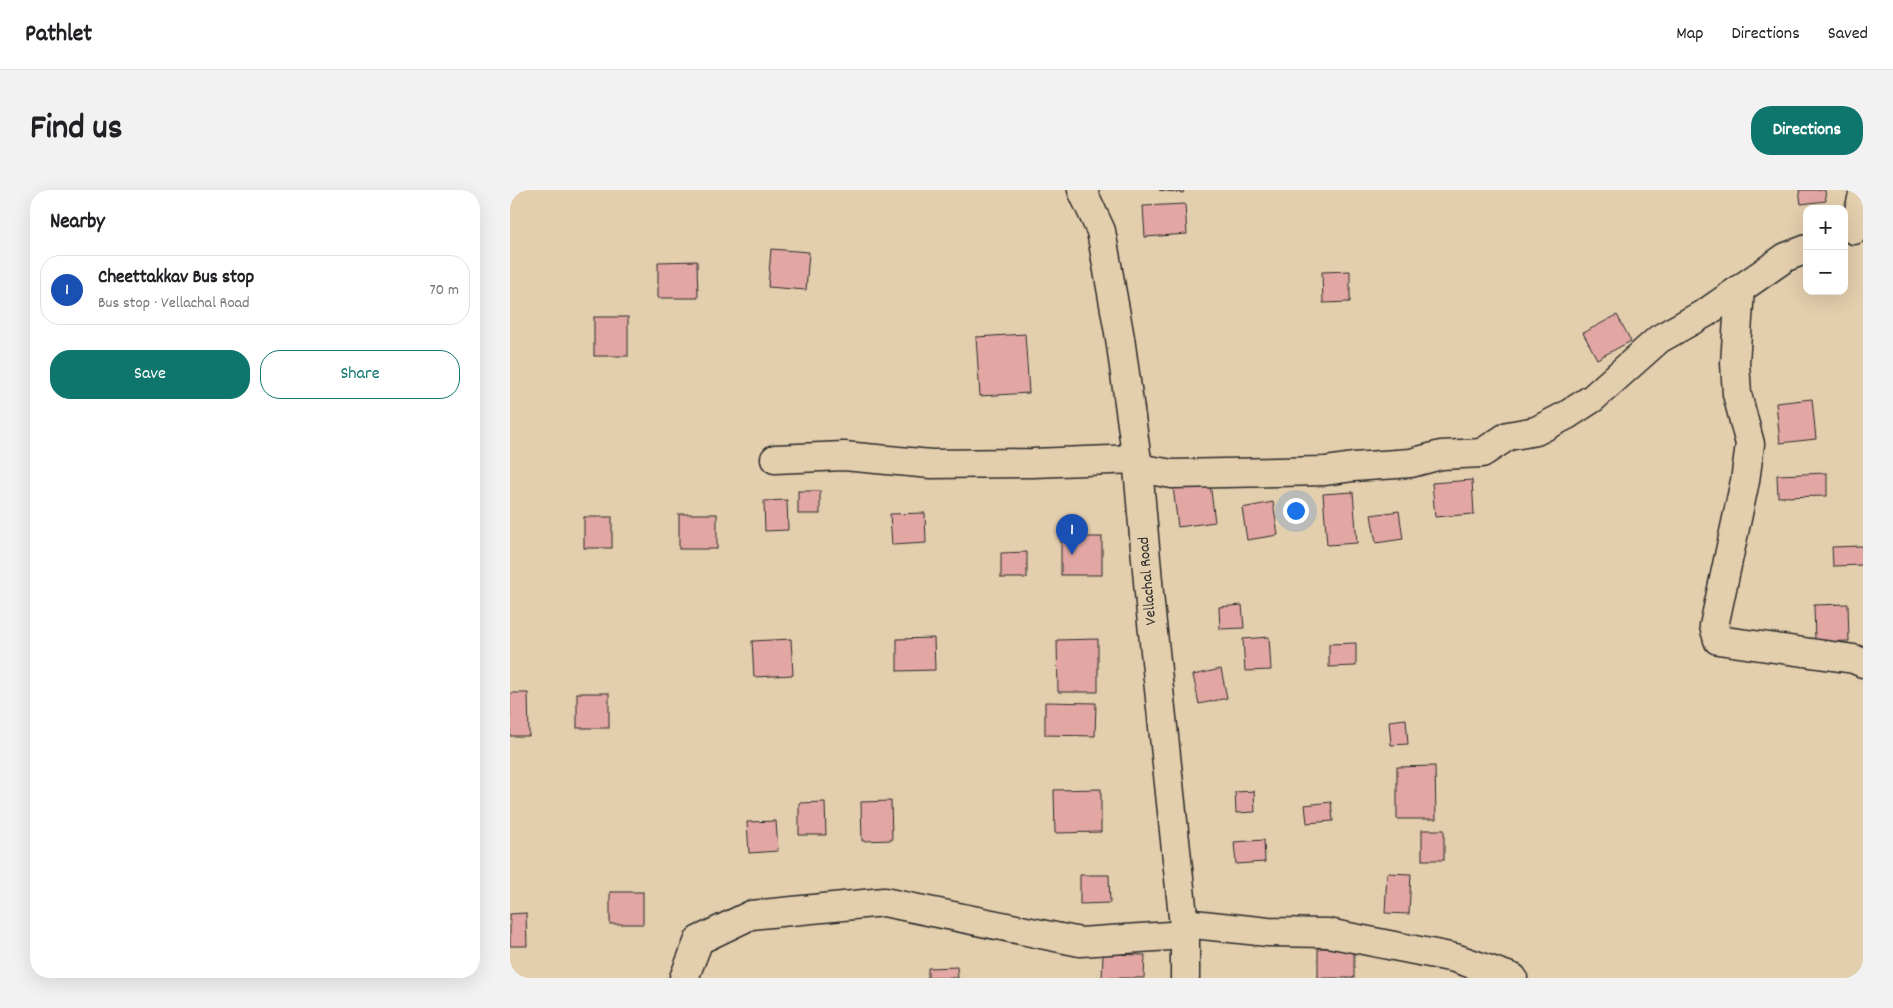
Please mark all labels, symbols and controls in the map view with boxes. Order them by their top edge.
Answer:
text: Pathlet [25,18,92,52]
text: Map [1676,22,1703,47]
text: Directions [1731,22,1800,47]
text: Saved [1828,22,1868,47]
text: Find us [30,105,122,155]
button: Directions [1751,106,1863,155]
map controls [1803,205,1848,295]
button: + [1803,205,1848,250]
text: Nearby [50,208,105,238]
button: − [1803,250,1848,295]
text: Cheettakkav Bus stop [98,265,254,292]
text: 1 [65,279,69,302]
text: 70 m [429,279,459,302]
text: Bus stop · Vellachal Road [98,292,250,315]
button: Save [50,350,250,399]
button: Share [260,350,460,399]
your location [1283,498,1309,524]
pin: 1 [1056,514,1088,555]
street label: Vellachal Road [1133,536,1163,626]

